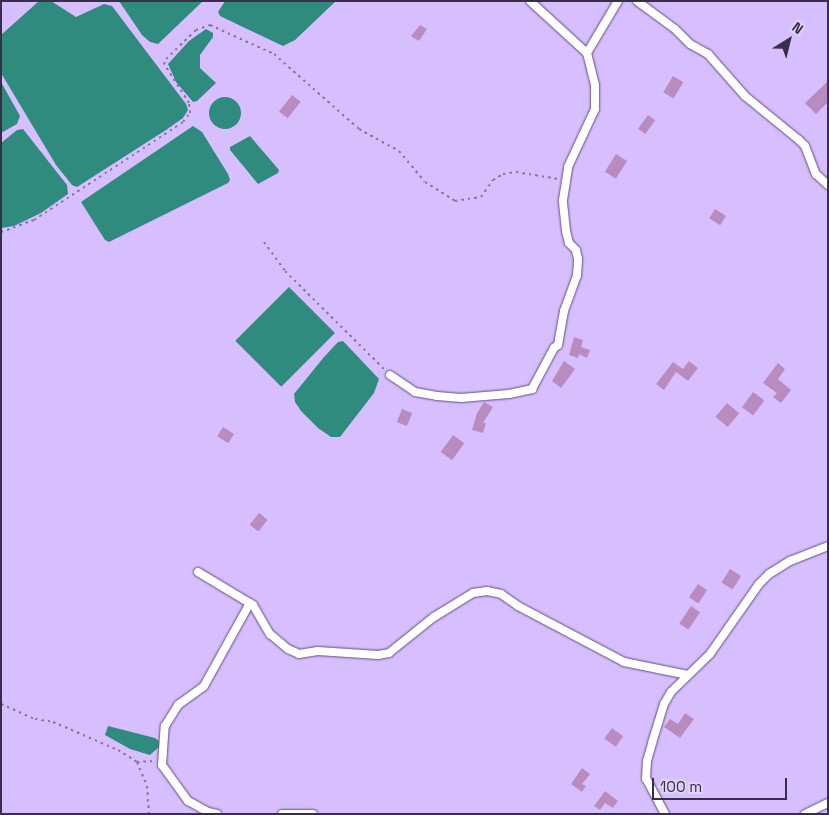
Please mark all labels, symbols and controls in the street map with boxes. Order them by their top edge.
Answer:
north arrow [764,15,814,65]
text: N [789,18,807,38]
scale bar [654,768,789,800]
text: 100 m [660,777,702,796]

